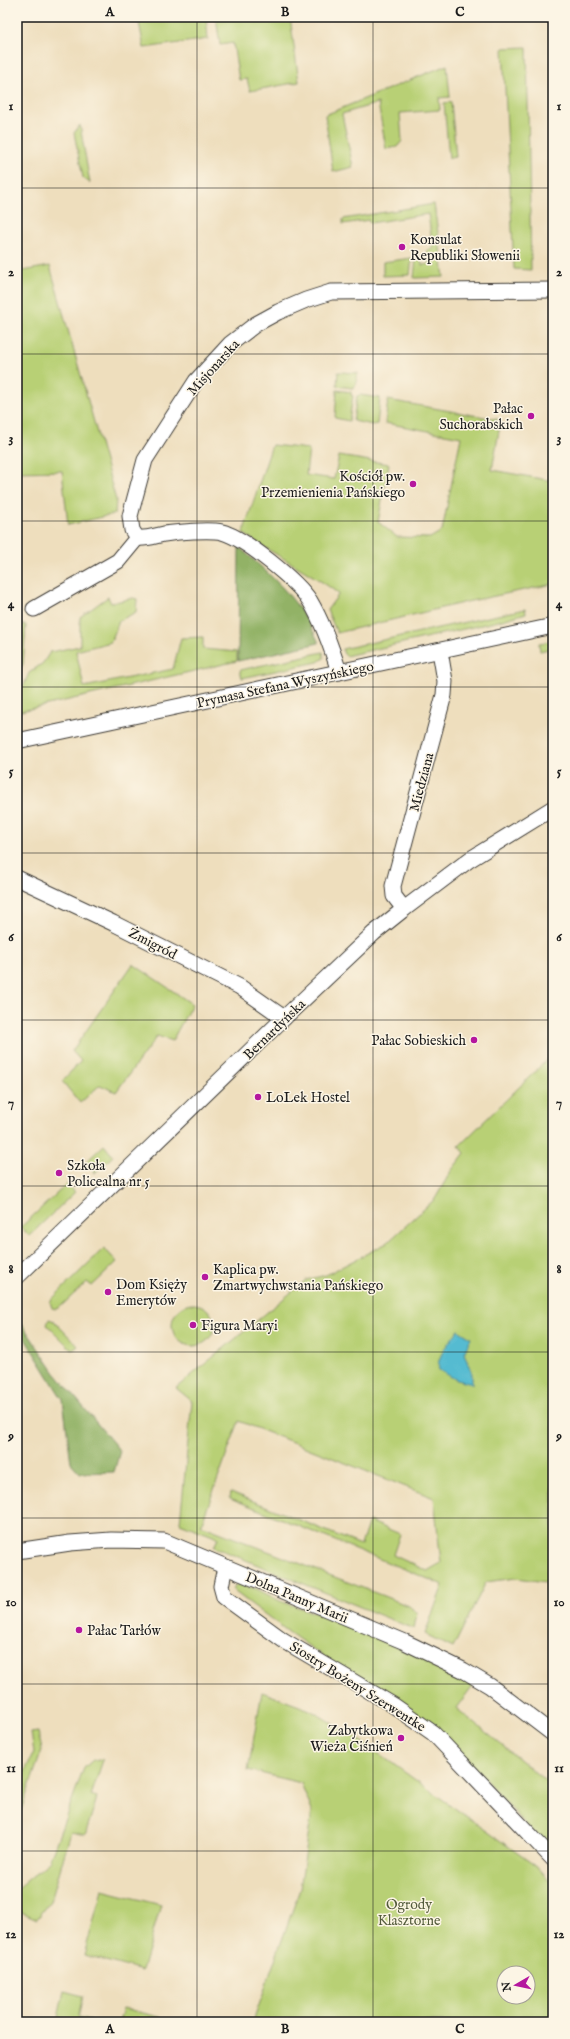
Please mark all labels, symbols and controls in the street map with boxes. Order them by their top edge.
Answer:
text: A [105,4,116,21]
text: B [281,4,290,21]
text: C [455,4,465,21]
text: 1 [9,98,14,115]
text: 1 [557,98,562,115]
place label: Konsulat Republiki Słowenii [410,231,520,265]
marker: Konsulat Republiki Słowenii [397,242,407,252]
text: 2 [8,264,14,281]
text: 2 [556,264,562,281]
street label: Misjonarska [184,335,244,400]
place label: Pałac Suchorabskich [439,400,524,434]
marker: Pałac Suchorabskich [526,411,536,421]
text: 3 [9,430,14,447]
text: 3 [557,430,562,447]
place label: Kościół pw. Przemienienia Pańskiego [261,468,405,502]
marker: Kościół pw. Przemienienia Pańskiego [408,479,418,489]
text: 4 [8,596,15,613]
text: 4 [556,596,563,613]
street label: Prymasa Stefana Wyszyńskiego [195,657,376,713]
street label: Miedziana [405,750,439,814]
text: 5 [9,763,14,780]
text: 5 [557,763,562,780]
street label: Żmigród [125,924,180,964]
text: 6 [8,929,14,946]
text: 6 [556,929,562,946]
street label: Bernardyńska [240,995,310,1064]
place label: Pałac Sobieskich [371,1032,467,1050]
marker: Pałac Sobieskich [469,1035,479,1045]
place label: LoLek Hostel [266,1089,350,1107]
marker: LoLek Hostel [253,1092,263,1102]
text: 7 [8,1095,14,1112]
text: 7 [556,1095,562,1112]
place label: Szkoła Policealna nr 5 [67,1157,149,1191]
marker: Szkoła Policealna nr 5 [54,1168,64,1178]
text: 8 [8,1261,14,1278]
place label: Kaplica pw. Zmartwychwstania Pańskiego [213,1261,384,1295]
text: 8 [556,1261,562,1278]
marker: Kaplica pw. Zmartwychwstania Pańskiego [200,1272,210,1282]
place label: Dom Księży Emerytów [116,1276,187,1310]
marker: Dom Księży Emerytów [103,1287,113,1297]
place label: Figura Maryi [201,1317,278,1335]
marker: Figura Maryi [188,1320,198,1330]
text: 9 [7,1428,14,1445]
text: 9 [555,1428,562,1445]
street label: Dolna Panny Marii [243,1568,351,1628]
text: 10 [5,1594,17,1611]
text: 10 [553,1594,565,1611]
place label: Pałac Tarłów [87,1622,161,1640]
marker: Pałac Tarłów [74,1625,84,1635]
street label: Siostry Bożeny Szerwentke [286,1638,429,1736]
place label: Zabytkowa Wieża Ciśnień [310,1722,394,1756]
marker: Zabytkowa Wieża Ciśnień [396,1733,406,1743]
text: 11 [6,1760,16,1777]
text: 11 [554,1760,564,1777]
park label: Ogrody Klasztorne [378,1896,441,1930]
text: 12 [6,1926,16,1943]
text: 12 [554,1926,564,1943]
north arrow [496,1965,536,2005]
text: N [499,1980,515,1993]
text: A [105,2021,116,2038]
text: B [281,2021,290,2038]
text: C [455,2021,465,2038]

